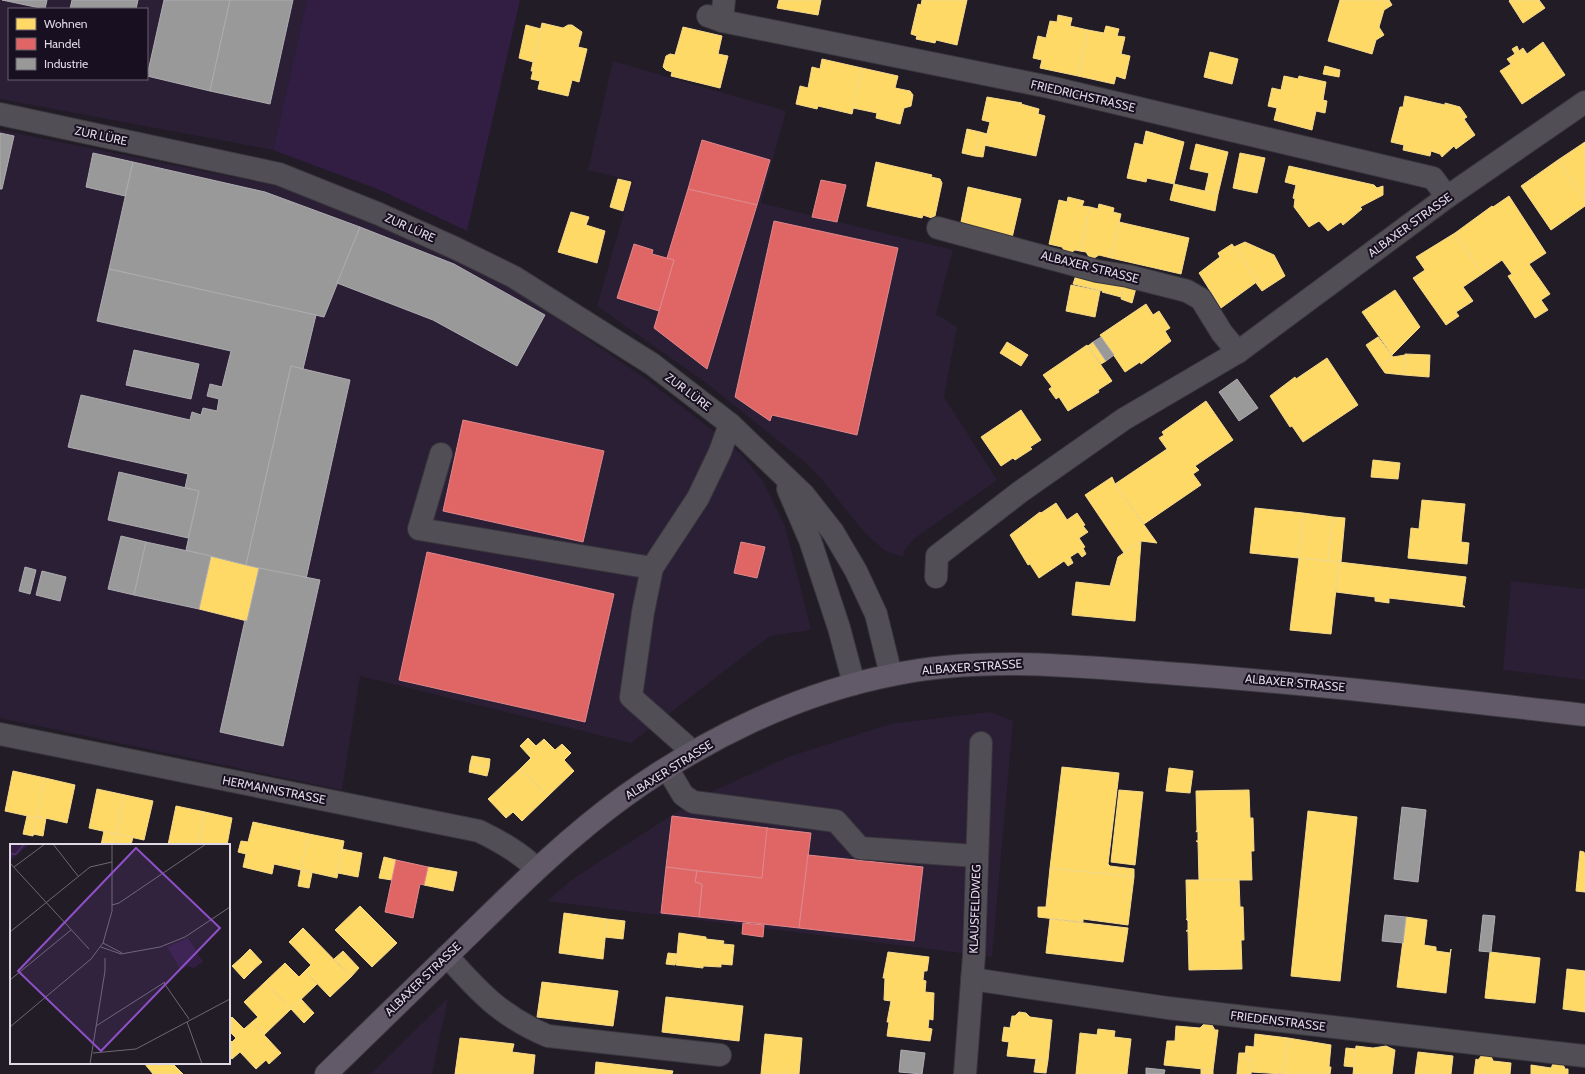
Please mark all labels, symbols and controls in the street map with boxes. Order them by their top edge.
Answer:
legend [8,8,148,80]
text: Wohnen [44,16,88,31]
text: Handel [44,36,81,51]
text: Industrie [44,56,88,71]
street label: FRIEDRICHSTRASSE [1029,76,1137,115]
street label: ZUR LÜRE [73,123,129,148]
street label: ALBAXER STRASSE [1365,189,1455,260]
street label: ZUR LÜRE [383,210,438,245]
street label: ALBAXER STRASSE [1040,247,1141,286]
street label: ZUR LÜRE [662,369,714,414]
street label: ALBAXER STRASSE [921,655,1023,677]
street label: ALBAXER STRASSE [1244,671,1346,694]
street label: ALBAXER STRASSE [622,736,716,803]
street label: HERMANNSTRASSE [221,772,327,807]
inset map [10,844,230,1064]
street label: KLAUSFELDWEG [965,864,984,954]
street label: ALBAXER STRASSE [381,938,464,1019]
street label: FRIEDENSTRASSE [1230,1007,1327,1034]

